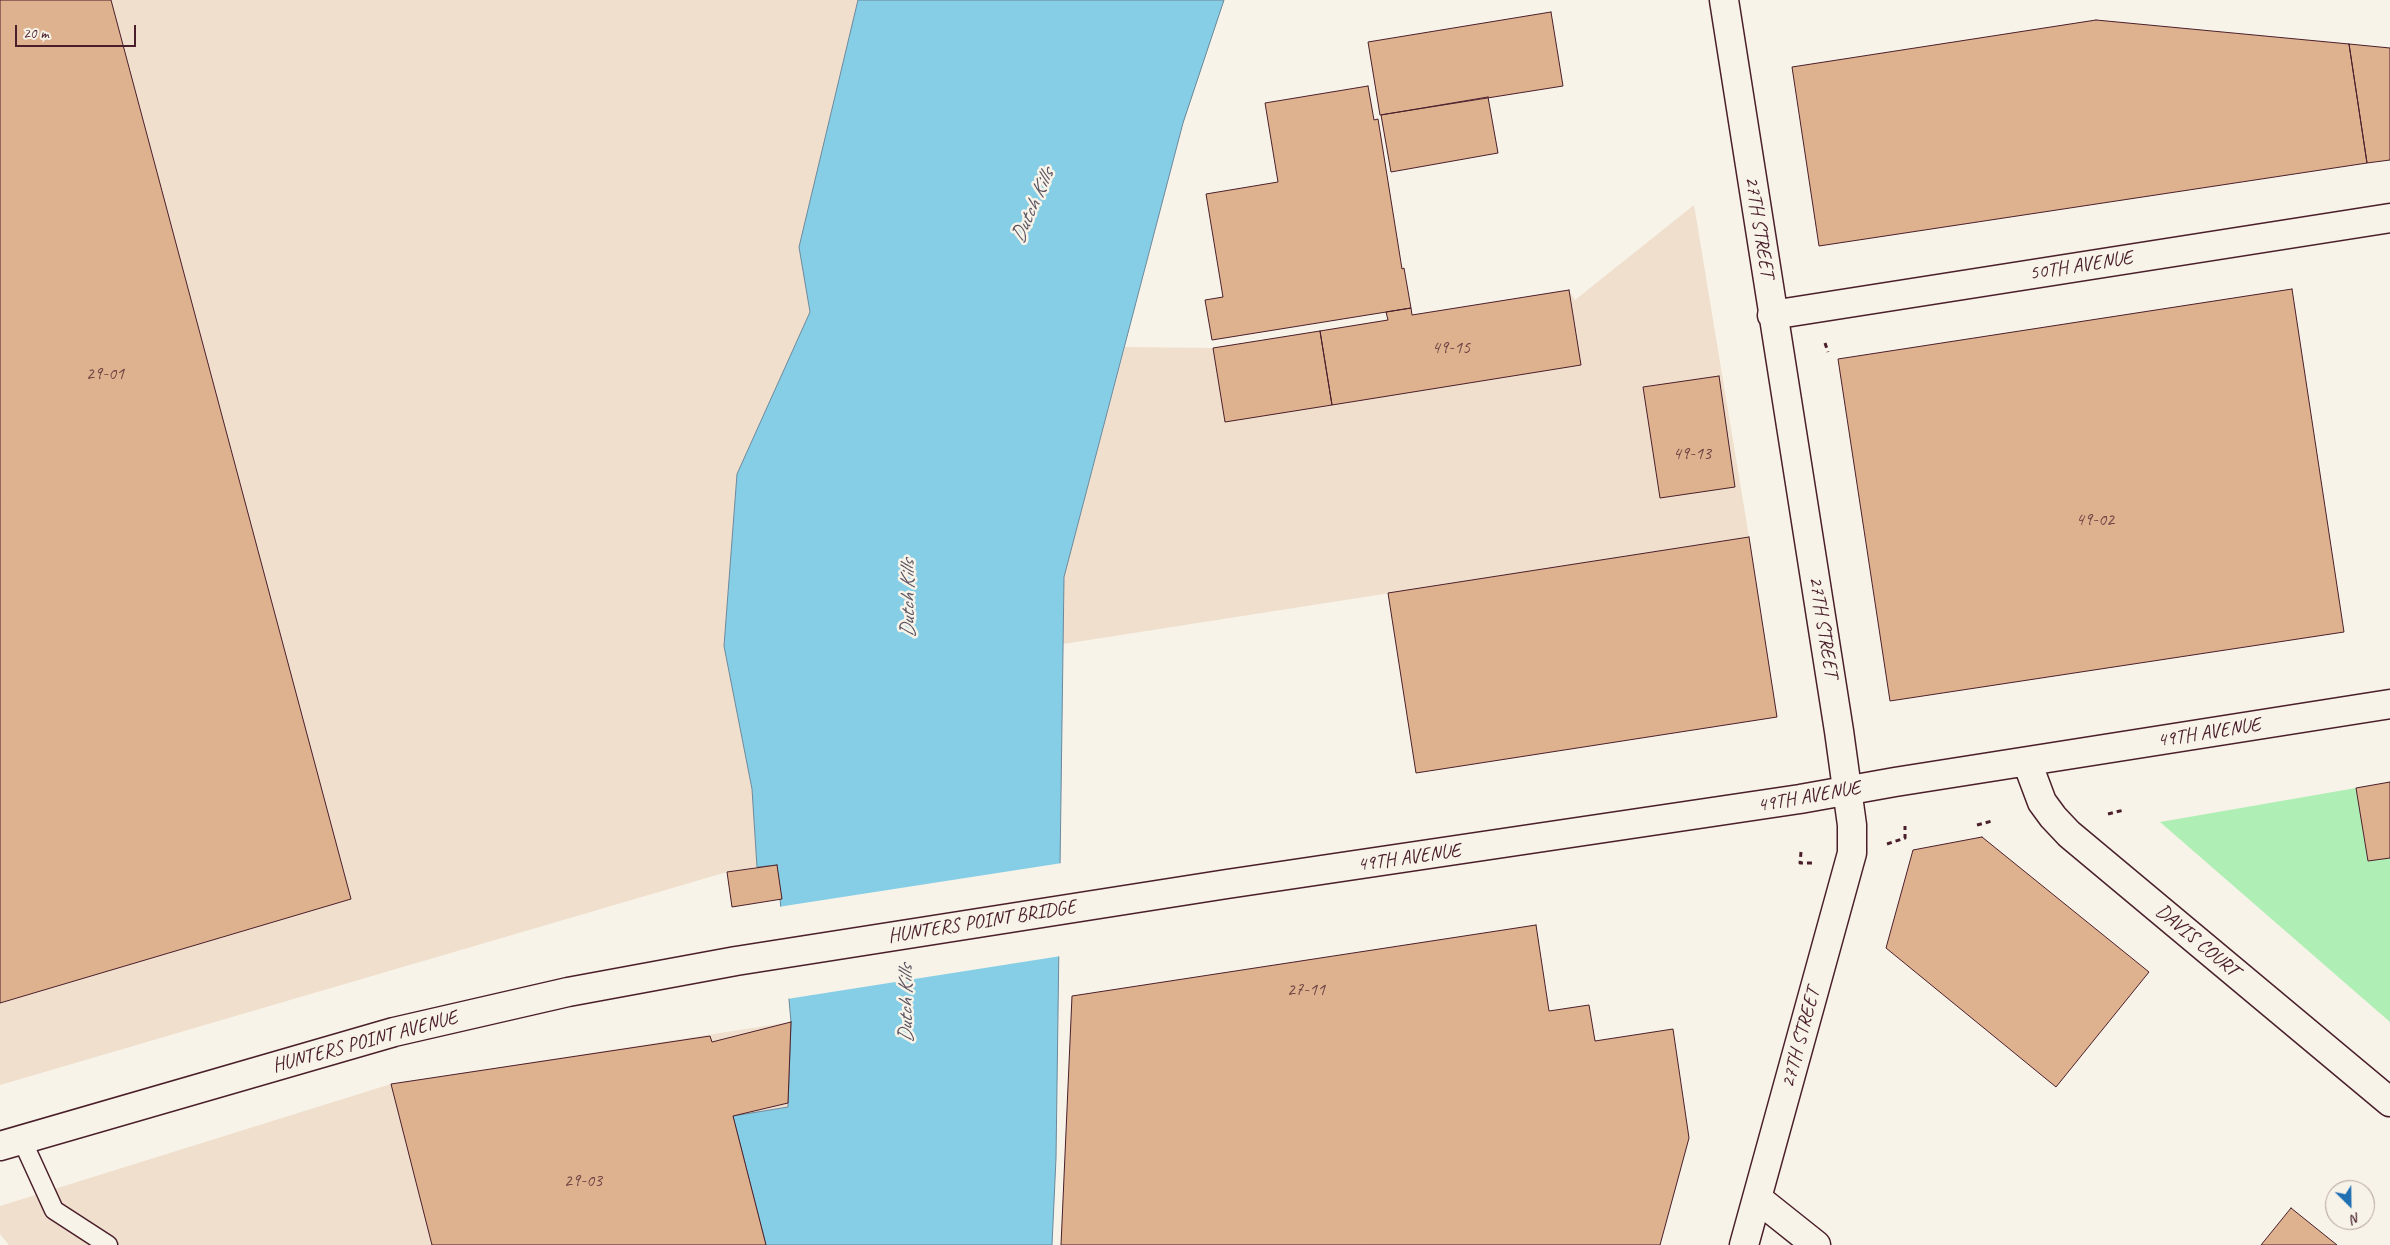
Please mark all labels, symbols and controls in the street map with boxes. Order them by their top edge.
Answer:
scale bar [18,15,139,47]
text: 20 m [23,24,49,43]
water label: Dutch Kills [1006,165,1060,247]
street label: 27TH STREET [1739,175,1779,279]
street label: 50TH AVENUE [2028,246,2134,286]
house number: 49-15 [1432,337,1470,359]
house number: 29-01 [86,363,124,385]
house number: 49-13 [1673,443,1711,465]
house number: 49-02 [2076,509,2114,531]
water label: Dutch Kills [895,560,921,638]
street label: 27TH STREET [1803,575,1843,679]
street label: 49TH AVENUE [2156,713,2262,753]
street label: 49TH AVENUE [1756,776,1862,818]
street label: 49TH AVENUE [1356,839,1462,877]
street label: HUNTERS POINT BRIDGE [886,895,1078,949]
street label: DAVIS COURT [2151,899,2243,983]
water label: Dutch Kills [893,965,919,1043]
house number: 27-11 [1287,979,1325,1001]
street label: 27TH STREET [1776,986,1826,1090]
street label: HUNTERS POINT AVENUE [270,1006,460,1078]
house number: 29-03 [564,1170,602,1192]
north arrow [2325,1180,2375,1230]
text: N [2348,1209,2363,1228]

